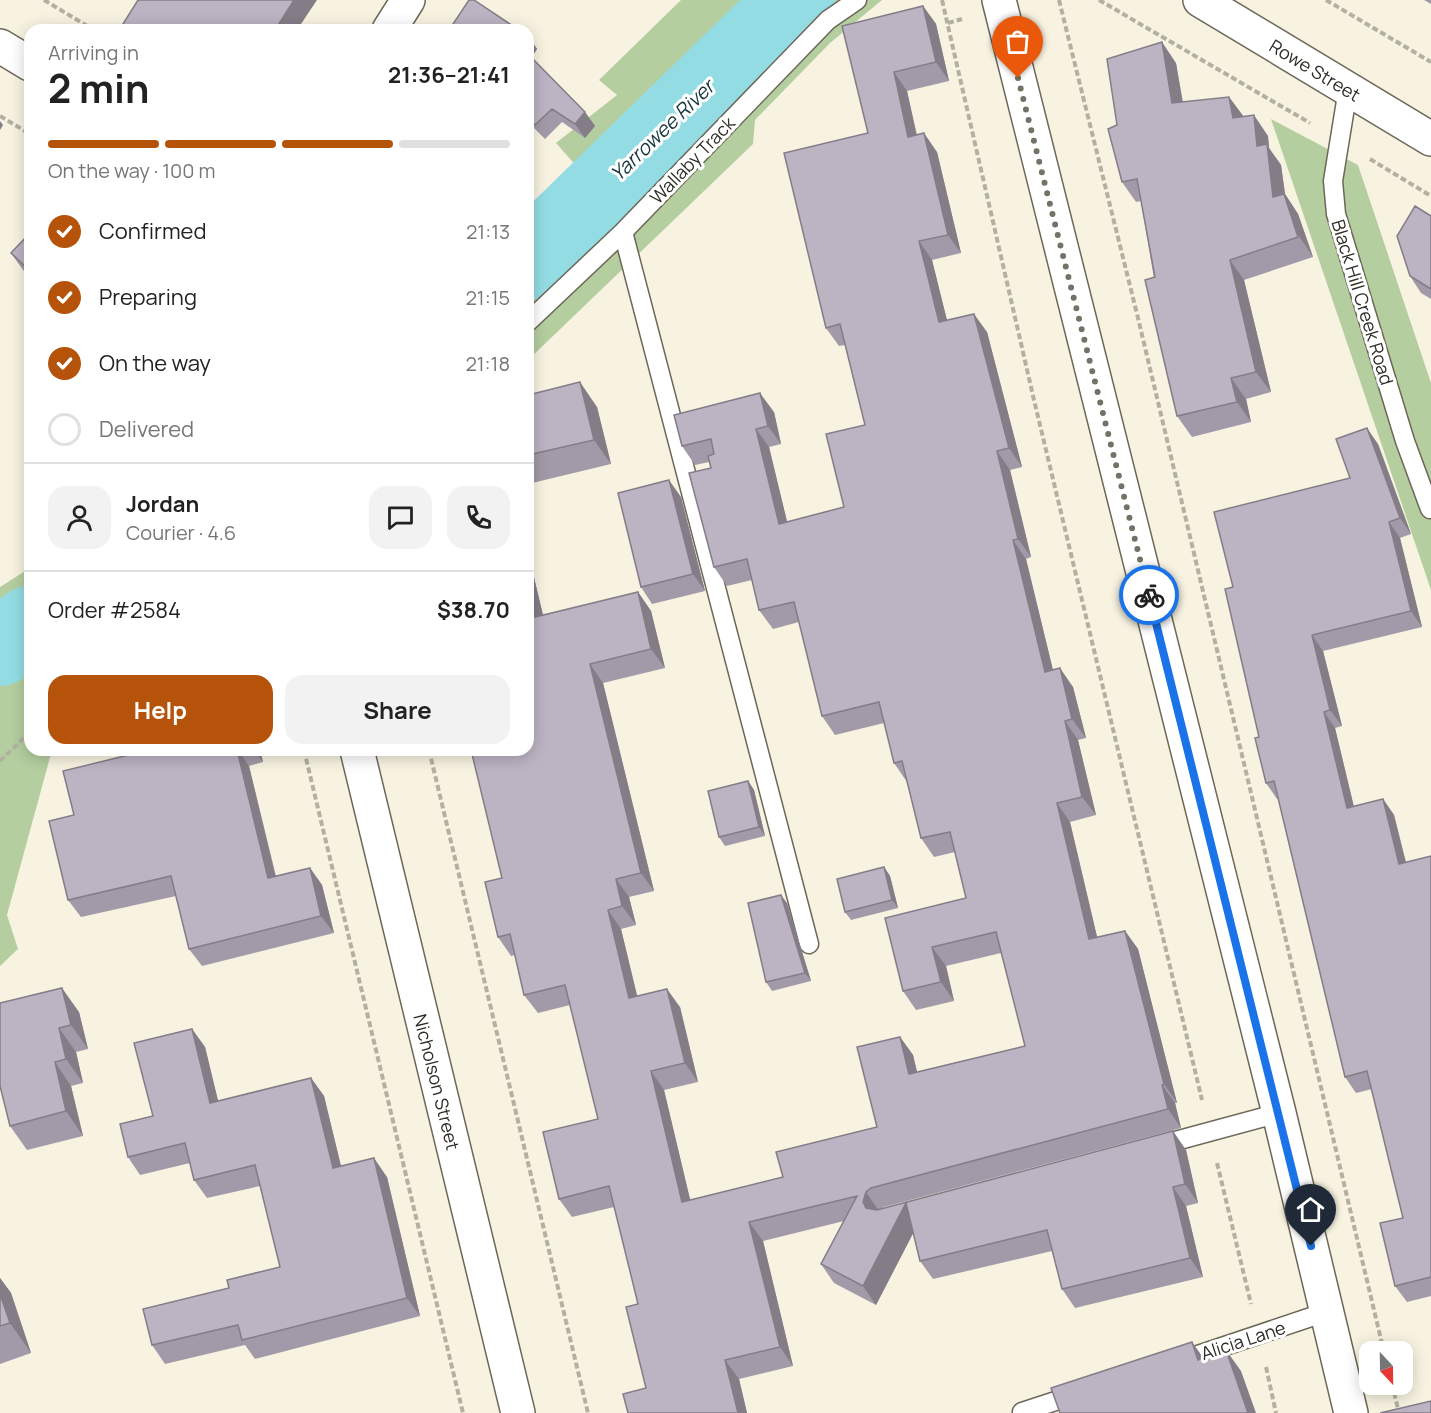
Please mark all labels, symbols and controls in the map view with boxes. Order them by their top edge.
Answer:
pin [992,16,1043,78]
icon: bag [1001,25,1034,58]
street label: Rowe Street [1265,33,1365,107]
text: Arriving in [48,39,139,66]
text: 21:36–21:41 [388,60,510,90]
text: 2 min [48,61,149,115]
water label: Yarrowee River [604,72,722,186]
street label: Wallaby Track [644,110,740,209]
text: On the way · 100 m [48,157,215,184]
icon: check [48,215,81,248]
text: Confirmed [99,216,207,246]
street label: Black Hill Creek Road [1326,216,1400,388]
text: 21:13 [466,218,510,245]
icon: check [48,281,81,314]
text: Preparing [99,282,197,312]
text: 21:15 [465,284,510,311]
icon: check [48,347,81,380]
text: On the way [99,348,211,378]
text: 21:18 [465,350,510,377]
text: Delivered [99,414,194,444]
button: person [48,486,111,549]
button: chat [369,486,432,549]
button: phone [447,486,510,549]
text: Jordan [126,489,199,519]
text: Courier · 4.6 [126,519,236,546]
courier [1119,565,1179,625]
icon: bike [1133,579,1166,612]
text: Order #2584 [48,595,181,625]
text: $38.70 [437,595,510,625]
button: Help [48,675,273,744]
button: Share [285,675,510,744]
street label: Nicholson Street [409,1012,465,1152]
pin [1285,1184,1336,1246]
icon: home [1294,1193,1327,1226]
street label: Alicia Lane [1198,1315,1288,1365]
north arrow [1359,1341,1413,1395]
map controls [1359,1341,1413,1395]

